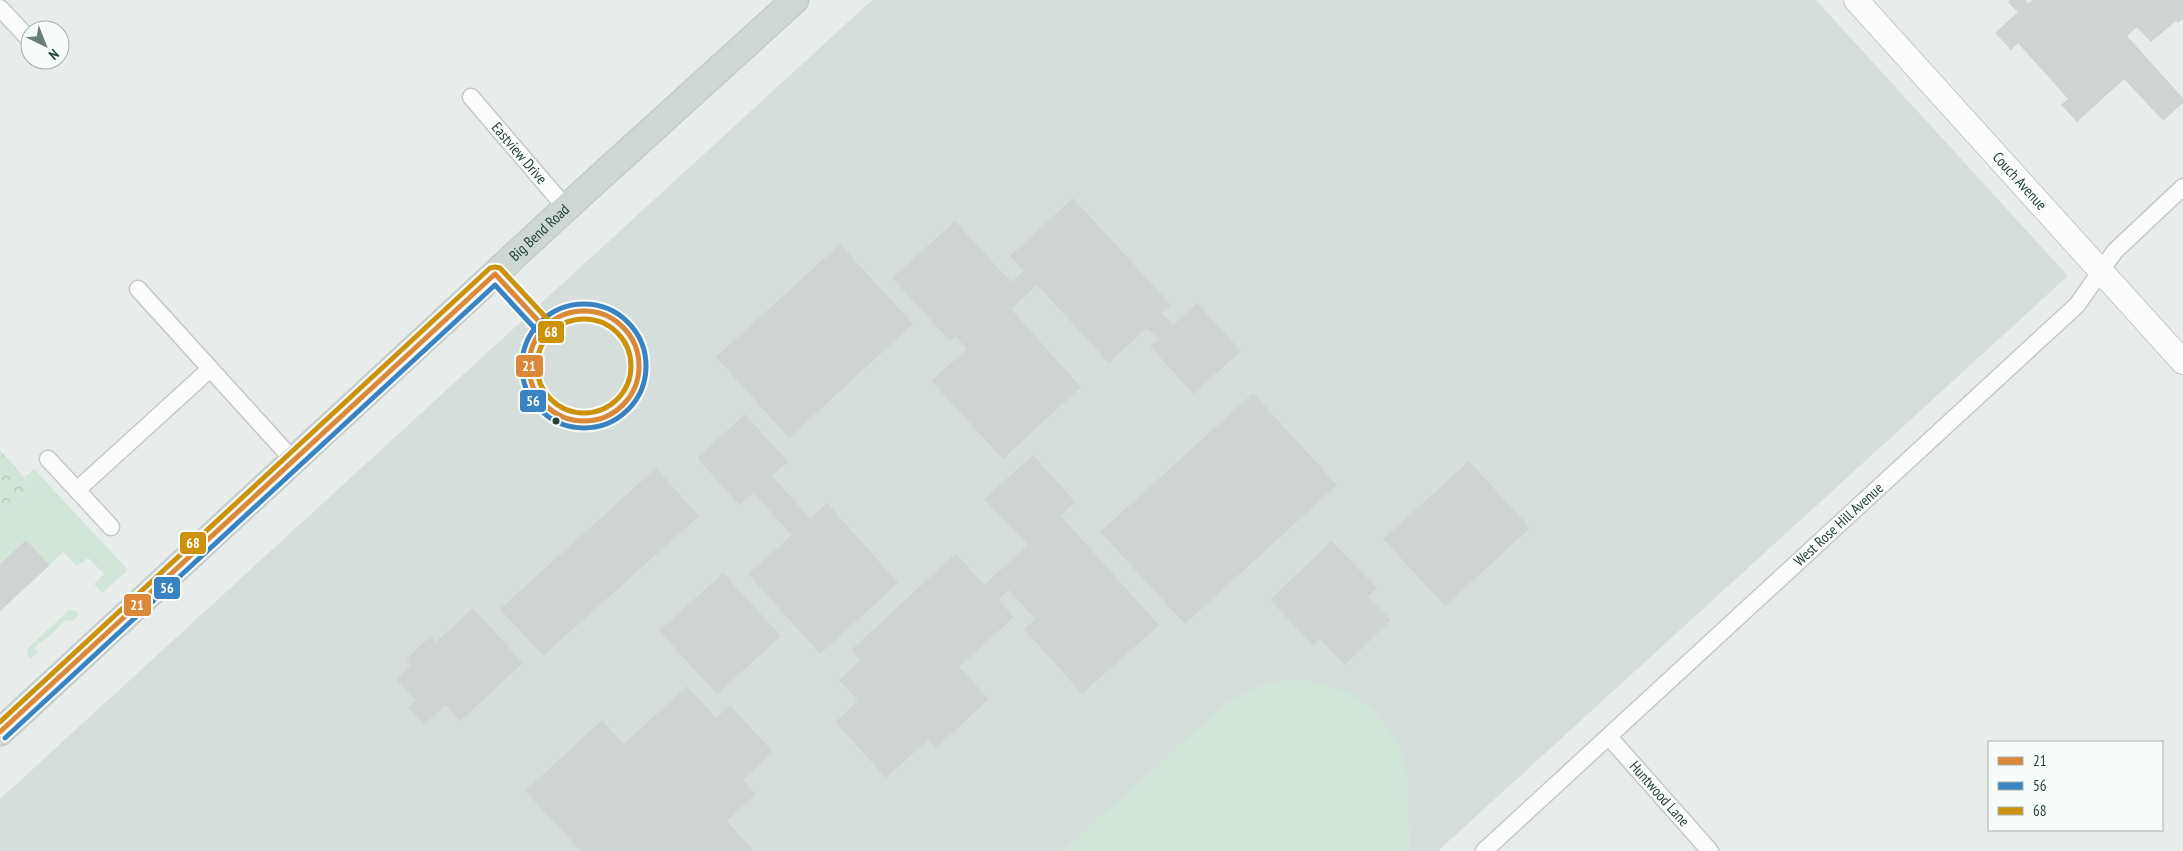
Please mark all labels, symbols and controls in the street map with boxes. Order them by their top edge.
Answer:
north arrow [20,20,70,70]
text: N [45,45,63,64]
street label: Eastview Drive [488,118,551,188]
street label: Couch Avenue [1989,148,2051,214]
street label: Big Bend Road [505,200,573,265]
line badge: 68 [537,320,565,344]
text: 68 [544,323,558,341]
line badge: 21 [515,354,544,378]
text: 21 [522,357,536,375]
line badge: 56 [519,389,547,413]
text: 56 [526,392,540,410]
unlabelled marker [551,416,561,426]
street label: West Rose Hill Avenue [1790,478,1887,570]
line badge: 68 [179,531,207,555]
text: 68 [186,534,200,552]
line badge: 56 [153,576,181,600]
text: 56 [160,579,174,597]
line badge: 21 [123,593,152,617]
text: 21 [130,596,144,614]
legend [1988,741,2163,831]
text: 21 [2033,751,2047,770]
street label: Huntwood Lane [1626,757,1694,830]
text: 56 [2033,776,2047,795]
text: 68 [2033,801,2047,820]

